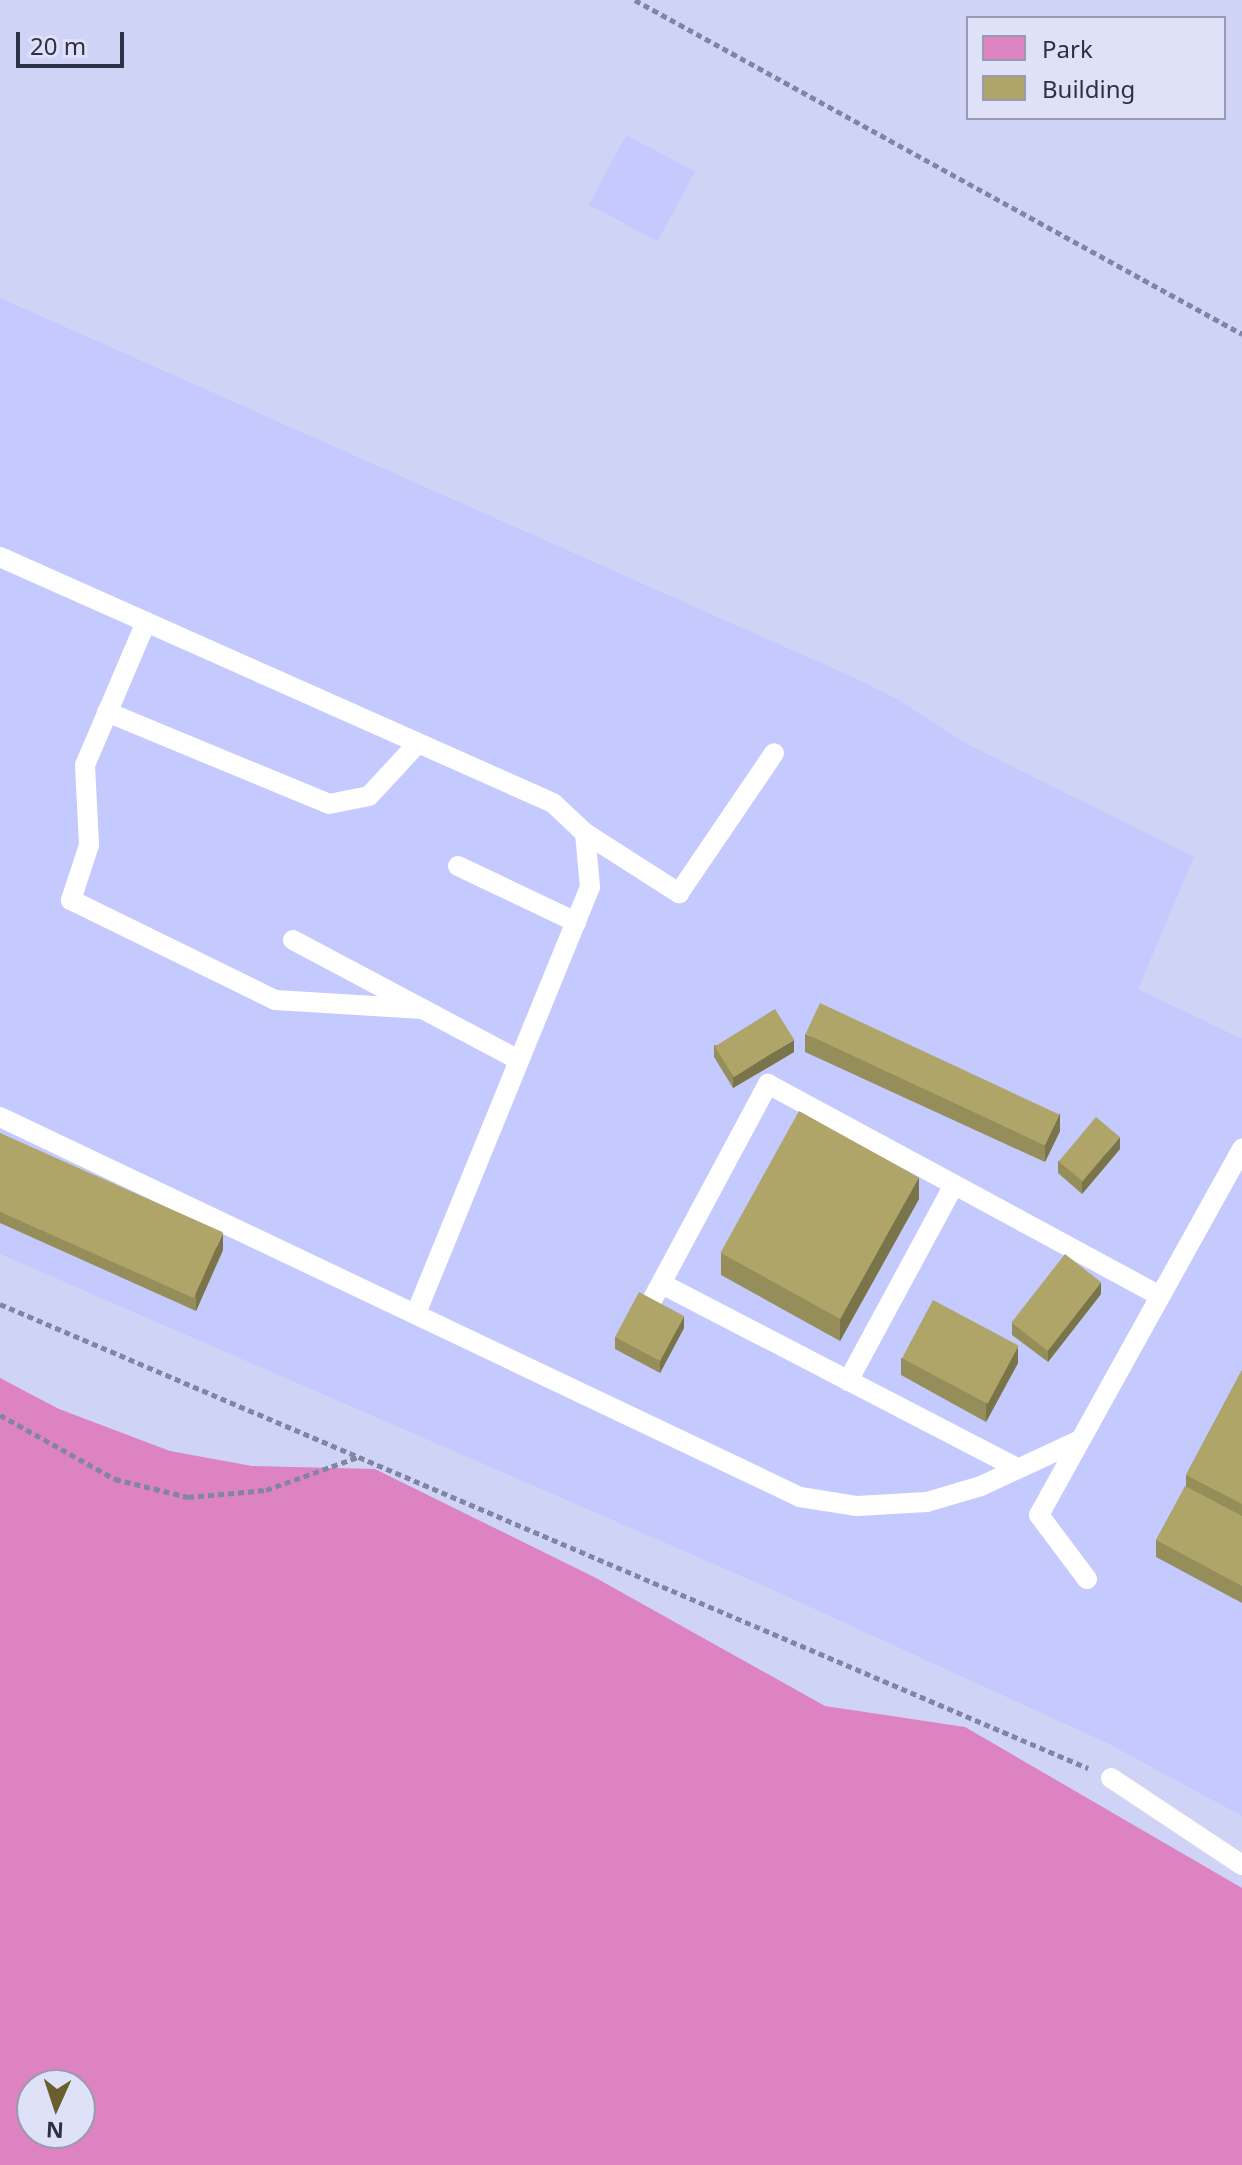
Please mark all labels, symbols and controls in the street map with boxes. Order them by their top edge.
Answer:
scale bar [20,16,128,66]
legend [966,16,1226,120]
text: 20 m [30,29,86,62]
text: Park [1042,32,1093,65]
text: Building [1042,72,1135,105]
north arrow [16,2069,96,2149]
text: N [45,2116,65,2146]

